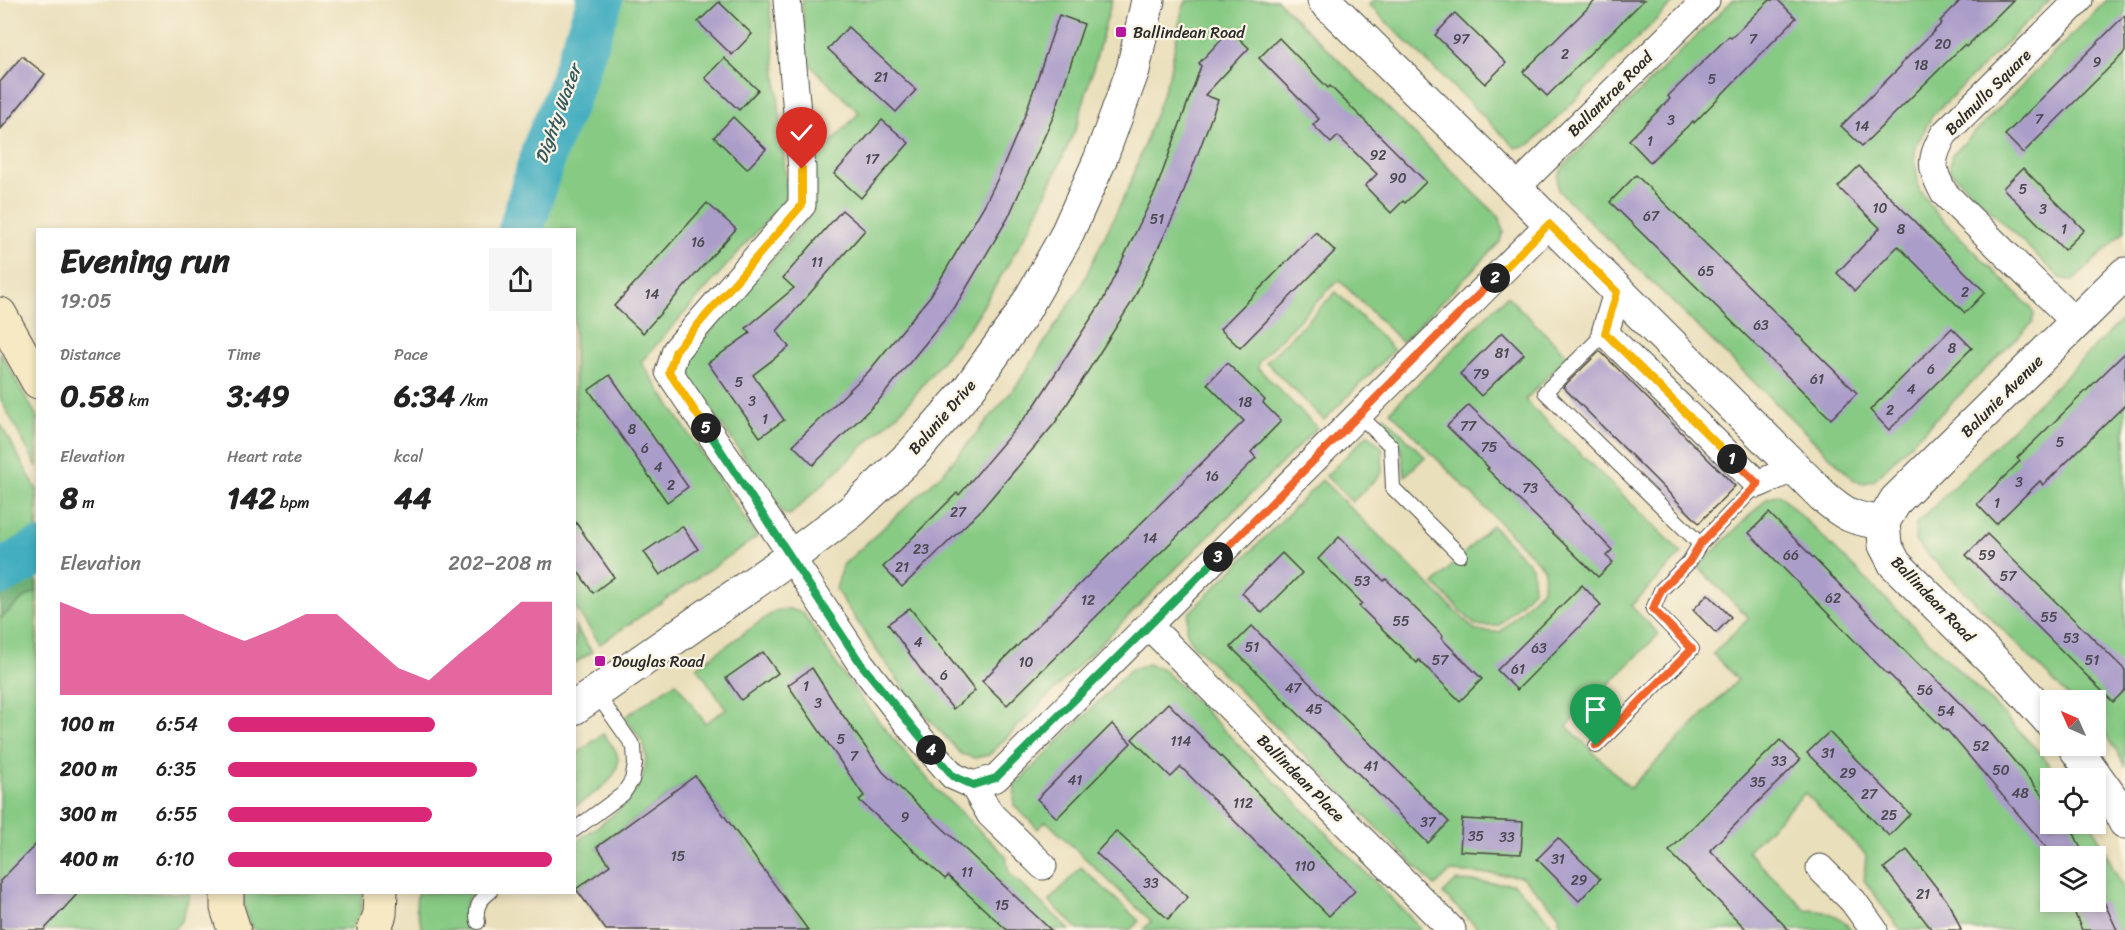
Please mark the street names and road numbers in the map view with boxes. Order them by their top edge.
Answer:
street label: Balmullo Square [1938,41,2039,142]
street label: Ballantrae Road [1560,43,1661,144]
street label: Balunie Avenue [1953,347,2051,445]
street label: Balunie Drive [901,372,983,461]
street label: Ballindean Road [1884,549,1983,650]
street label: Ballindean Place [1250,727,1352,829]

